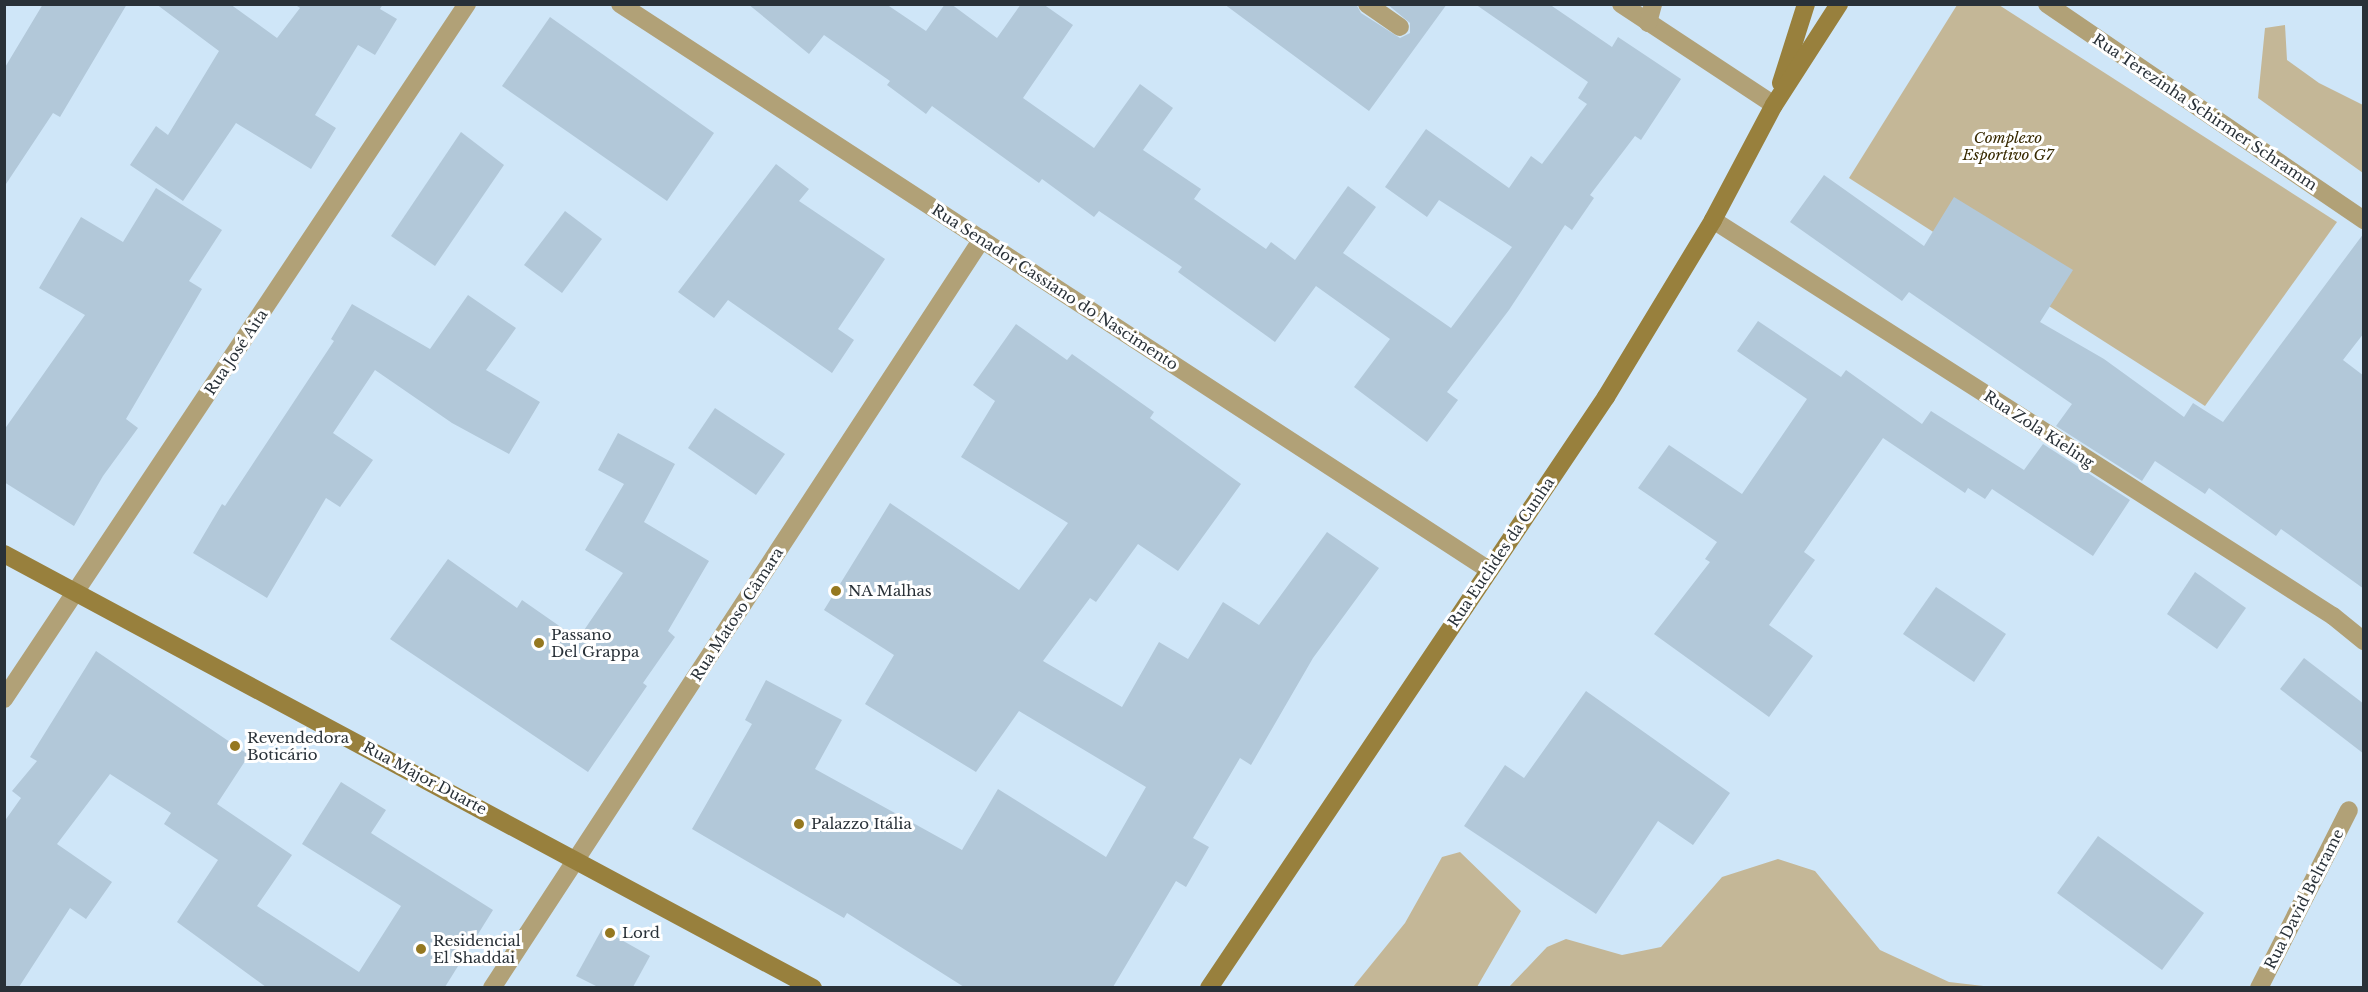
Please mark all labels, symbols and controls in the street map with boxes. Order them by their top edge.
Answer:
street label: Rua Terezinha Schirmer Schramm [2089,30,2321,194]
park label: Complexo Esportivo G7 [1962,128,2054,163]
street label: Rua Senador Cassiano do Nascimento [928,200,1182,374]
street label: Rua José Aita [201,305,271,399]
street label: Rua Zola Kieling [1980,387,2098,471]
street label: Rua Euclides da Cunha [1444,474,1558,630]
street label: Rua Matoso Câmara [687,544,787,684]
place label: NA Malhas [848,582,932,600]
marker: NA Malhas [829,584,843,598]
place label: Passano Del Grappa [551,625,639,660]
marker: Passano Del Grappa [532,636,546,650]
place label: Revendedora Boticário [247,728,349,763]
street label: Rua Major Duarte [360,738,490,818]
marker: Revendedora Boticário [228,739,242,753]
place label: Palazzo Itália [811,815,912,833]
marker: Palazzo Itália [792,817,806,831]
street label: Rua David Beltrame [2261,826,2347,972]
place label: Lord [622,924,660,942]
marker: Lord [603,926,617,940]
place label: Residencial El Shaddai [433,931,521,966]
marker: Residencial El Shaddai [414,942,428,956]

